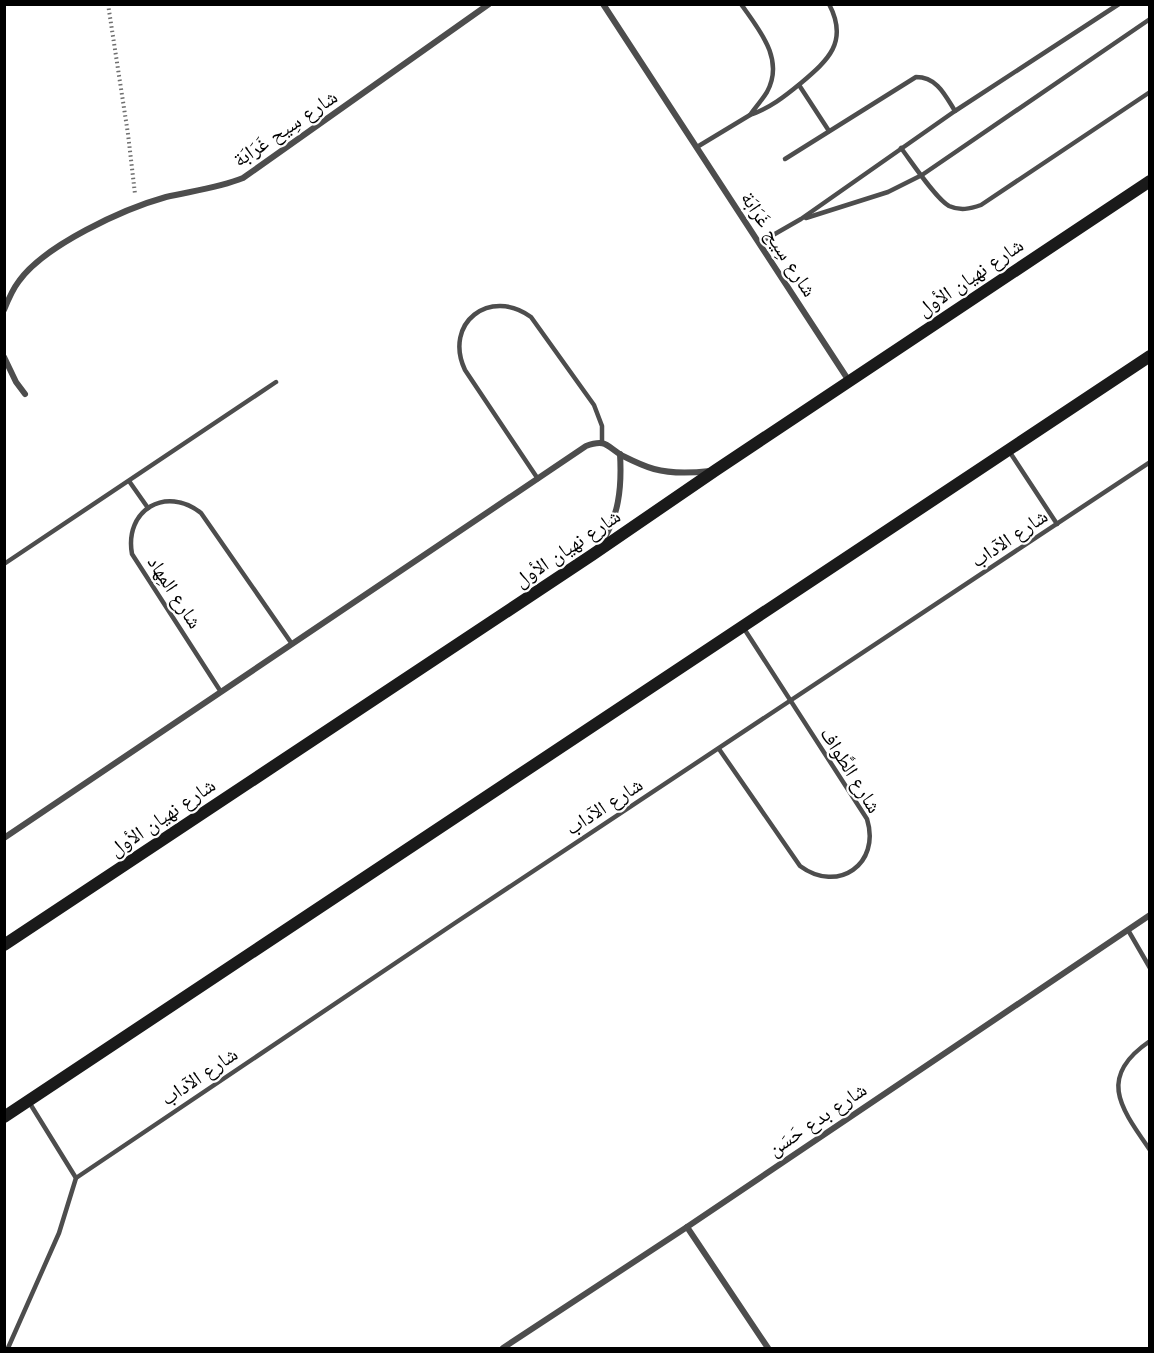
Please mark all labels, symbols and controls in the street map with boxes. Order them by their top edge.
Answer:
street label: شارع سِيح غَرَابَة [228,84,342,172]
street label: شارع سِيح غَرَابَة [735,187,822,302]
street label: شارع نهيان الأول [912,233,1028,322]
street label: شارع نهيان الأول [509,504,625,593]
street label: شارع الآداب [966,504,1052,573]
street label: شارع المِهاد [142,551,207,633]
street label: شارع الطَّواف [814,723,887,818]
street label: شارع الآداب [561,772,648,841]
street label: شارع نهيان الأول [104,773,220,862]
street label: شارع الآداب [156,1042,242,1111]
street label: شارع بدع حَسَن [763,1077,872,1162]

